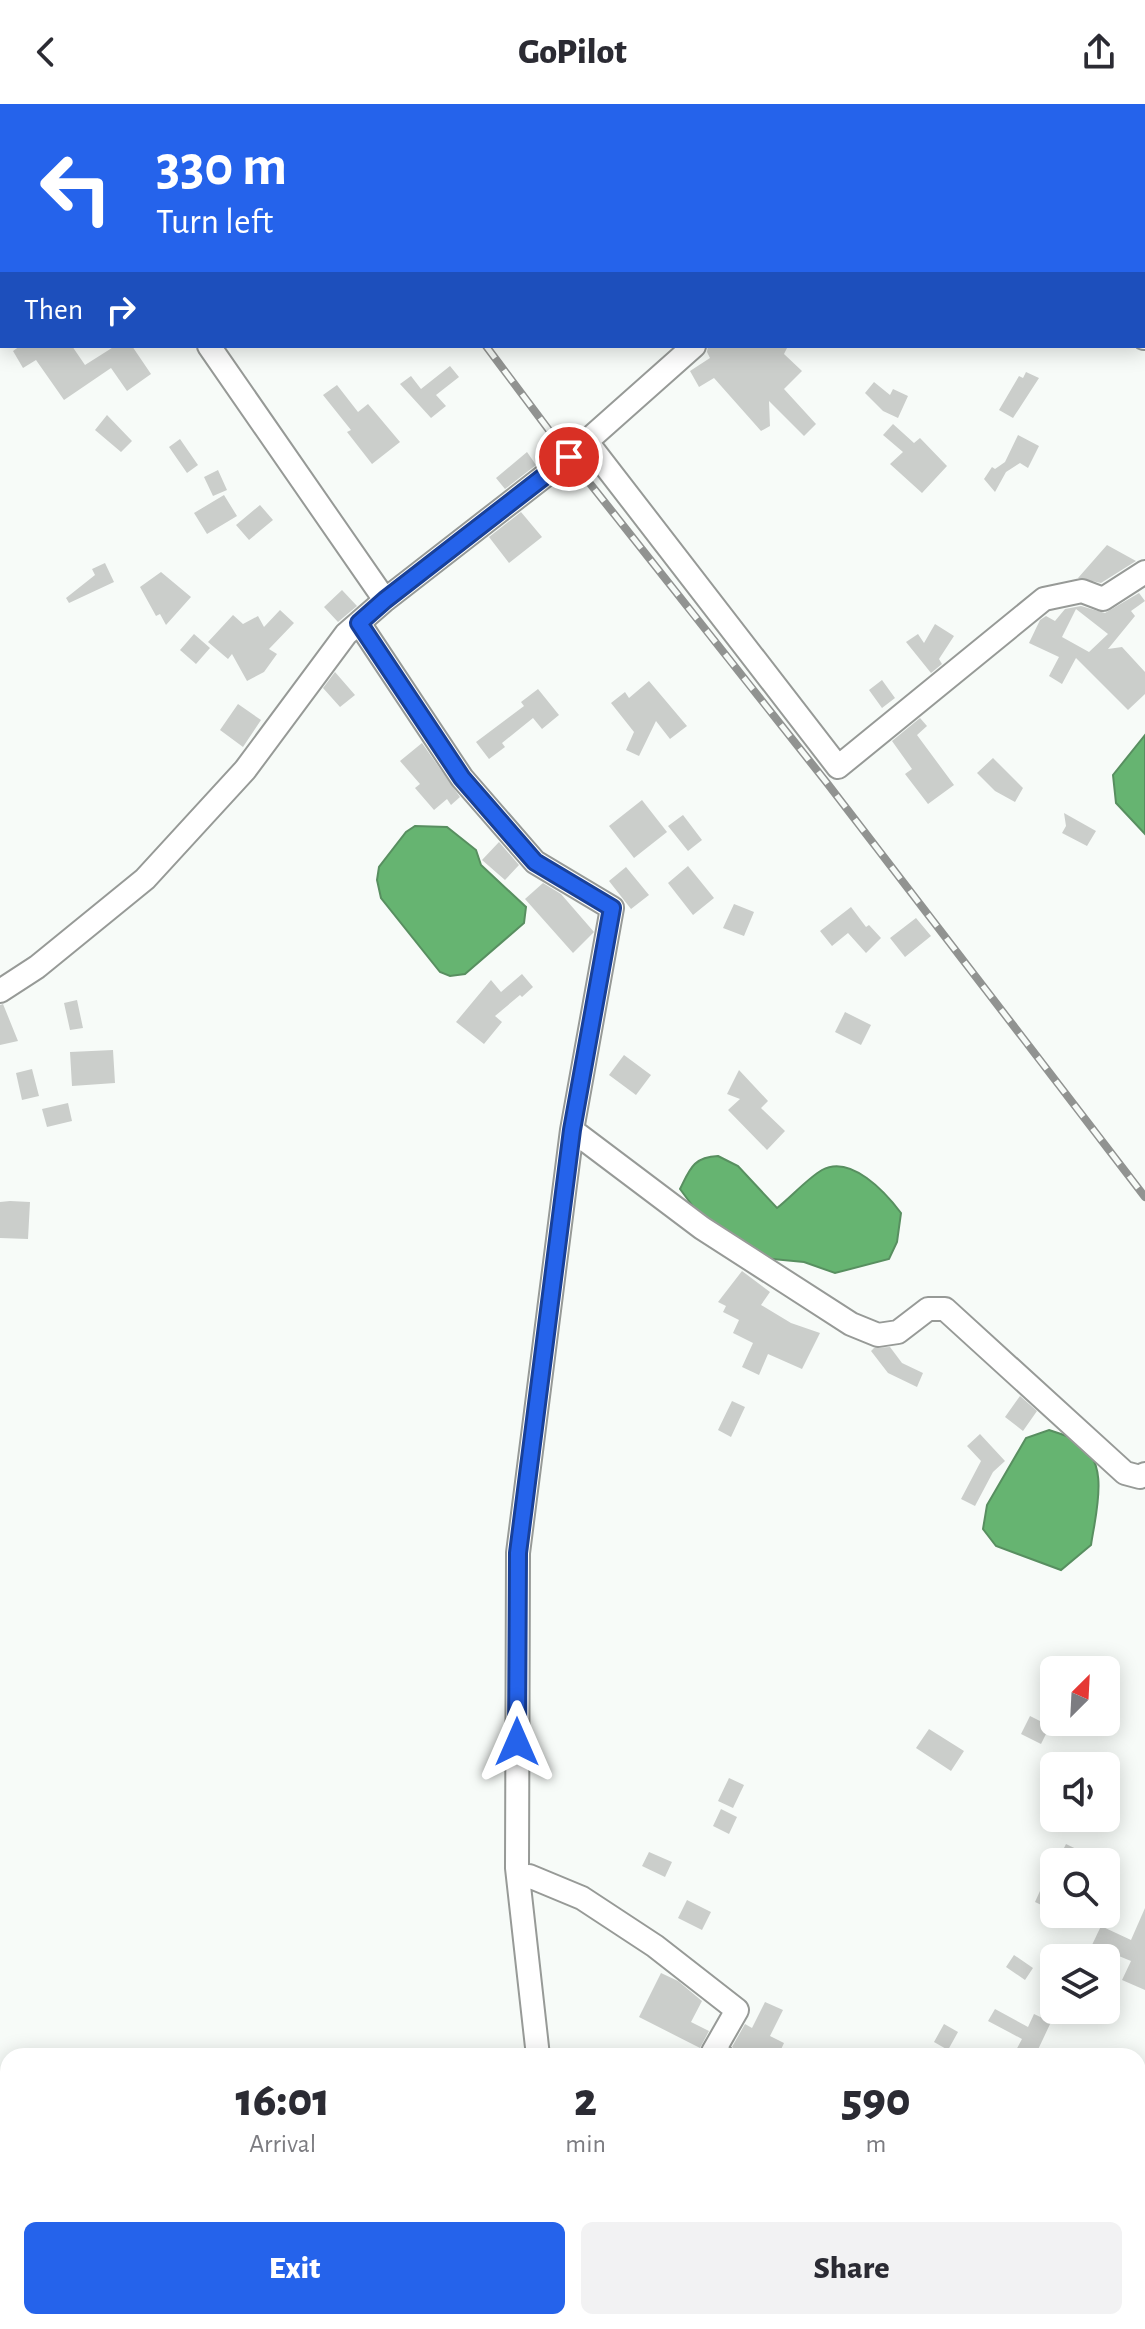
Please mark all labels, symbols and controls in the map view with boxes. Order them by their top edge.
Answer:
icon: back [24,30,68,74]
icon: share [1077,30,1121,74]
text: GoPilot [518,34,627,70]
icon: left [24,136,128,240]
text: 330 m [156,139,287,195]
text: Turn left [156,204,273,240]
icon: right [99,288,143,332]
text: Then [24,295,83,325]
pin [535,423,603,491]
icon: arrive [547,435,591,479]
north arrow [1040,1656,1120,1736]
map controls [1040,1656,1120,2024]
position arrow [475,1700,559,1784]
button: sound [1040,1752,1120,1832]
button: search [1040,1848,1120,1928]
button: layers [1040,1944,1120,2024]
text: 16:01 [235,2077,330,2125]
text: 2 [574,2077,597,2125]
text: 590 [841,2077,911,2125]
text: Arrival [249,2131,316,2157]
text: min [565,2131,606,2157]
text: m [866,2131,886,2157]
button: Exit [24,2222,565,2314]
button: Share [581,2222,1122,2314]

